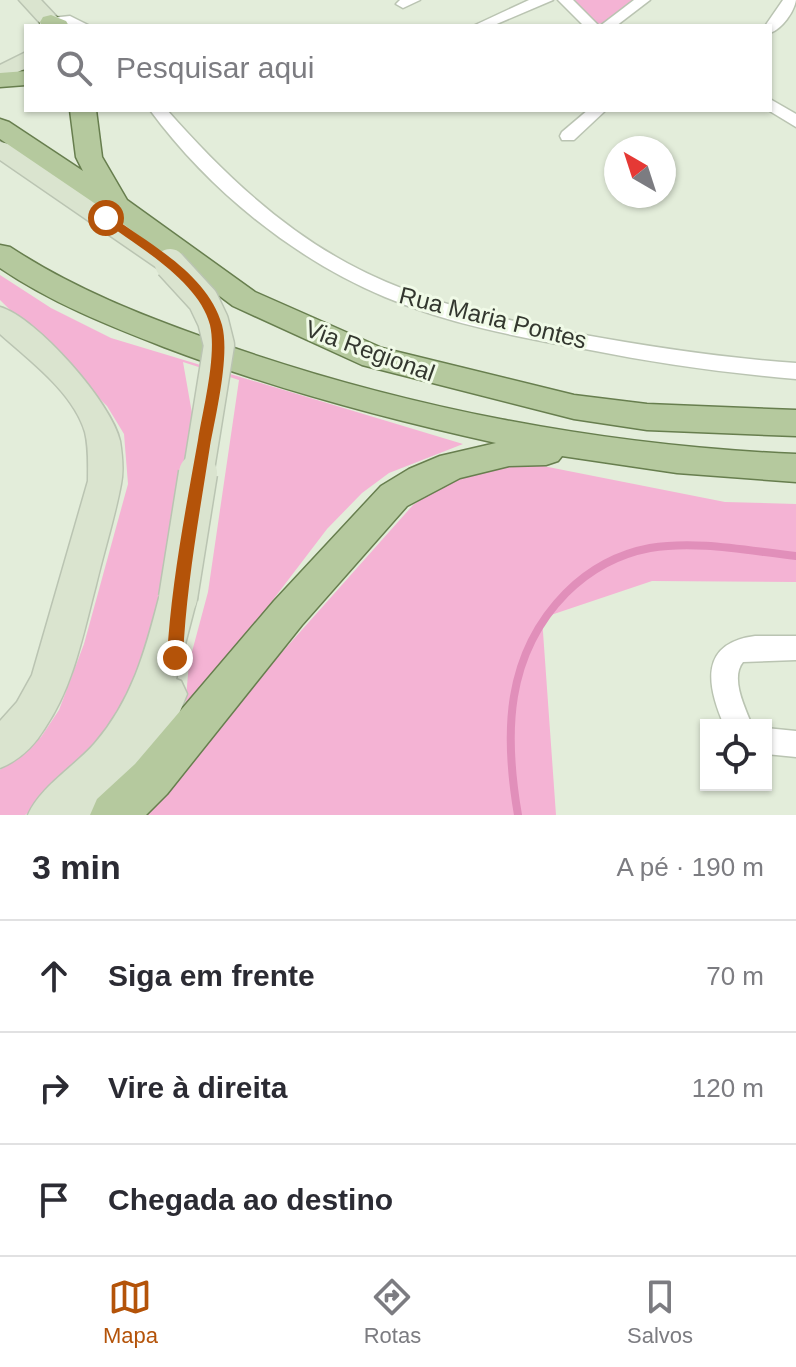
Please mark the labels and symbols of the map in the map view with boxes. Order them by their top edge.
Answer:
north arrow [604,136,676,208]
route start [88,200,124,236]
street label: Rua Maria Pontes [397,281,590,354]
street label: Via Regional [302,315,439,386]
route end [157,640,193,676]

